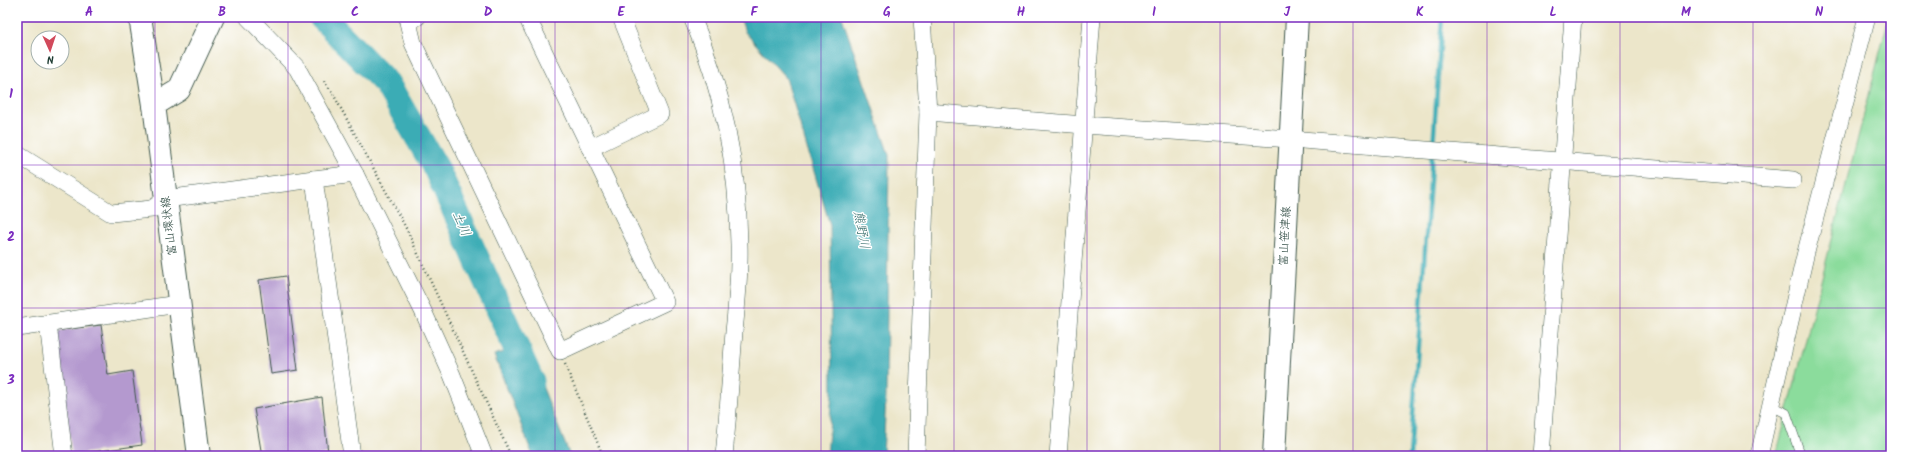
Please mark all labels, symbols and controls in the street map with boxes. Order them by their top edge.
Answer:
text: A [85,2,93,23]
text: B [218,2,226,23]
text: C [351,2,359,23]
text: D [484,2,493,23]
text: E [617,2,625,23]
text: F [750,2,758,23]
text: G [883,2,891,23]
text: H [1017,2,1026,23]
text: I [1152,2,1156,23]
text: J [1284,2,1291,23]
text: K [1416,2,1424,23]
text: L [1549,2,1557,23]
text: M [1681,2,1691,23]
text: N [1815,2,1824,23]
north arrow [30,30,70,70]
text: N [46,50,54,68]
text: 1 [9,84,13,105]
street label: 富山環状線 [156,195,182,257]
street label: 富山笹津線 [1274,206,1296,266]
water label: 土川 [446,208,476,240]
water label: 熊野川 [847,209,875,251]
text: 2 [7,227,15,248]
text: 3 [6,370,15,391]

